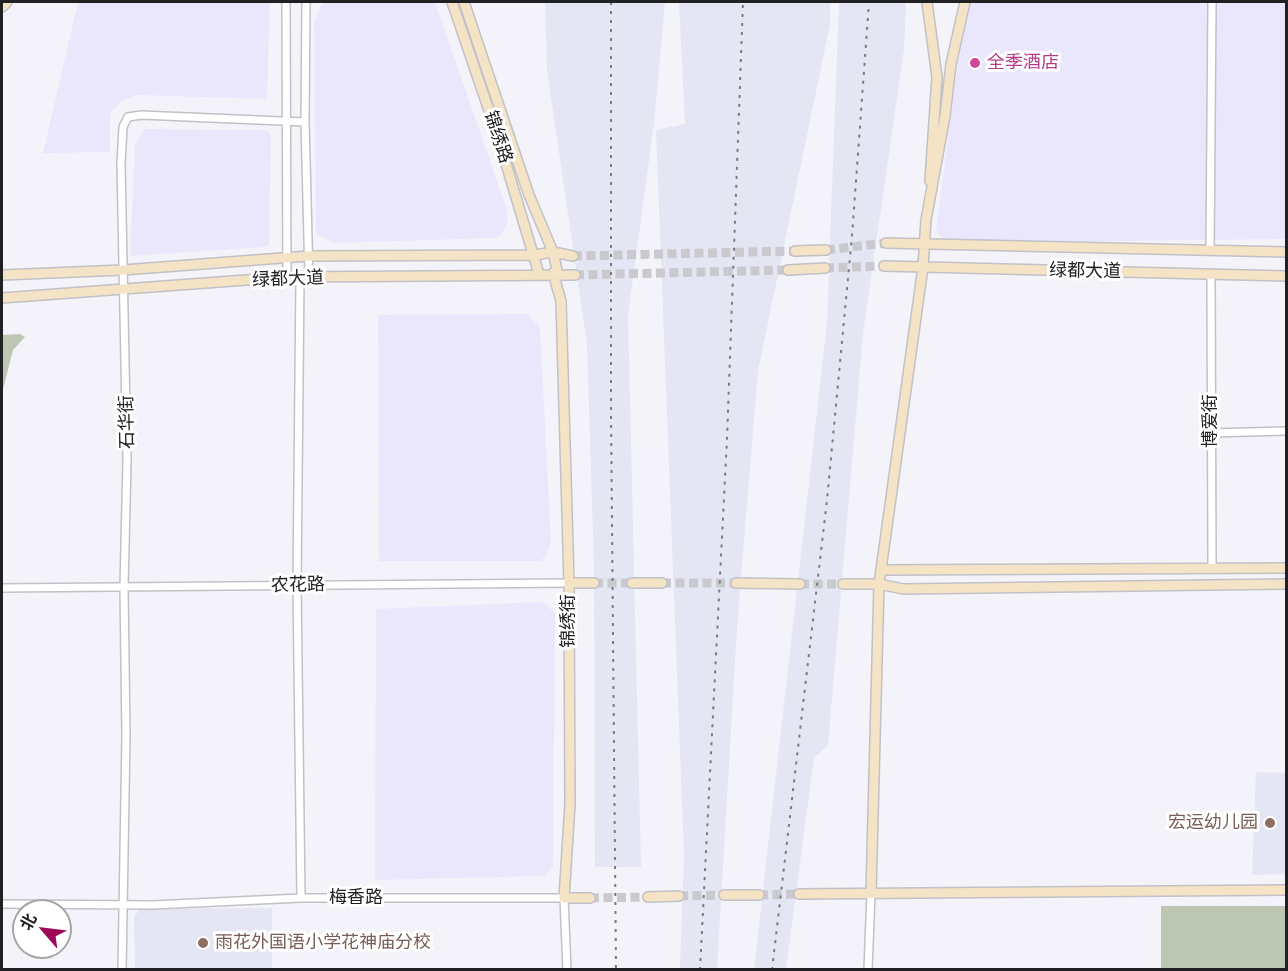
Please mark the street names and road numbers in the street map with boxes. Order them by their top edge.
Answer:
street label: 锦绣路 [479,108,517,166]
street label: 绿都大道 [1049,260,1121,282]
street label: 绿都大道 [252,267,324,291]
street label: 博爱街 [1200,394,1222,448]
street label: 石华街 [116,395,138,449]
street label: 农花路 [271,574,325,596]
street label: 锦绣街 [558,594,580,648]
street label: 梅香路 [329,887,383,909]

